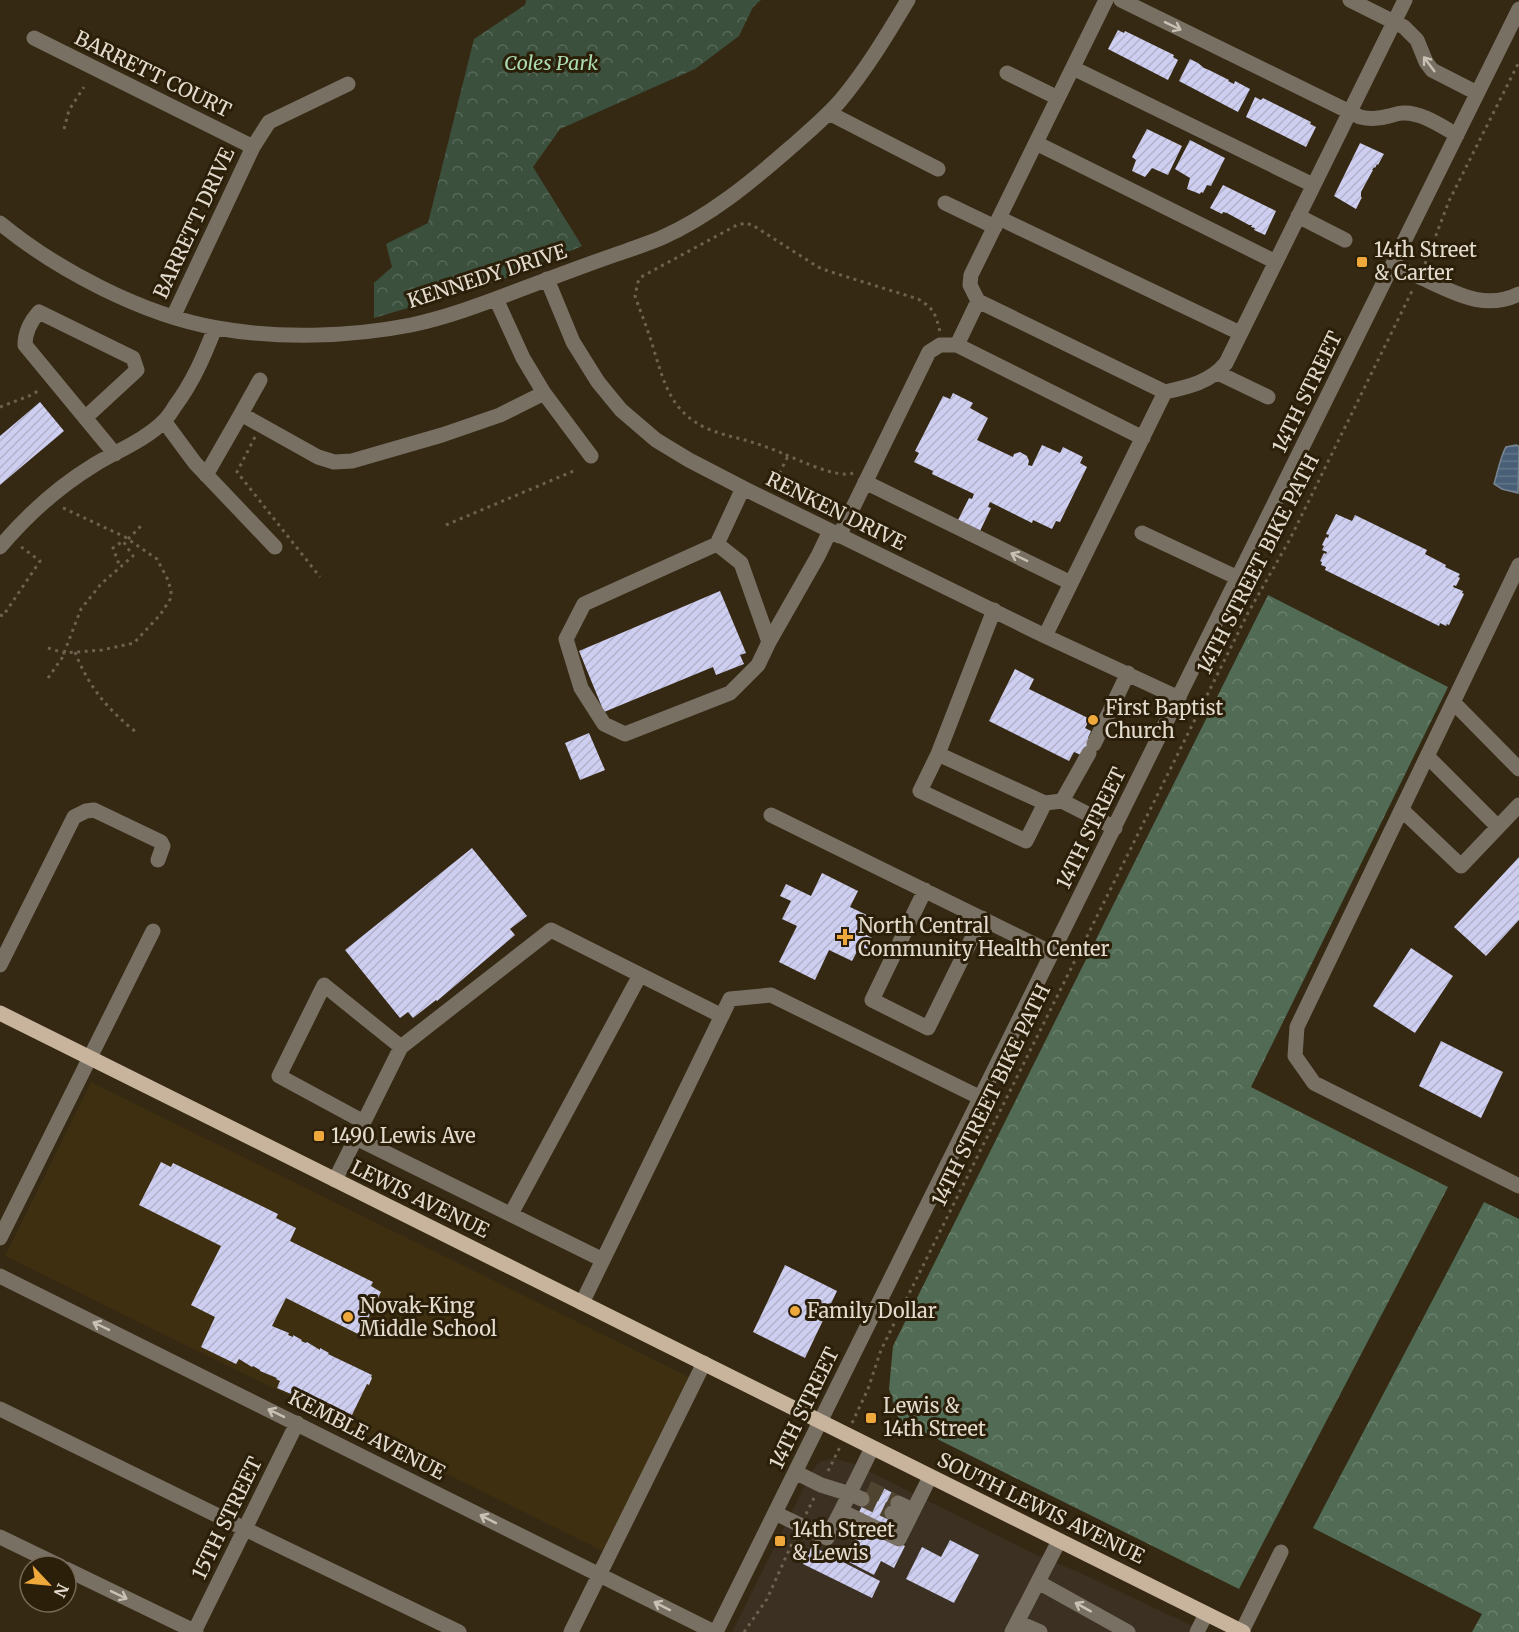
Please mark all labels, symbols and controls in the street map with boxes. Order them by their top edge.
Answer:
one-way arrow [1164,20,1182,32]
street label: BARRETT COURT [71,25,236,122]
park label: Coles Park [504,50,598,75]
one-way arrow [1423,56,1436,72]
street label: BARRETT DRIVE [148,143,240,302]
place label: 14th Street & Carter [1374,237,1477,285]
street label: KENNEDY DRIVE [404,238,570,313]
marker: 14th Street & Carter [1355,255,1369,269]
street label: 14TH STREET [1266,327,1347,457]
street label: 14TH STREET BIKE PATH [1191,449,1324,678]
street label: RENKEN DRIVE [762,466,910,555]
one-way arrow [1010,551,1028,563]
place label: First Baptist Church [1105,695,1224,743]
marker: First Baptist Church [1086,713,1100,727]
street label: 14TH STREET [1050,763,1131,893]
place label: North Central Community Health Center [858,913,1109,961]
marker: North Central Community Health Center [836,928,854,946]
street label: 14TH STREET BIKE PATH [926,980,1055,1210]
place label: 1490 Lewis Ave [331,1123,476,1148]
marker: 1490 Lewis Ave [312,1129,326,1143]
street label: LEWIS AVENUE [347,1154,494,1243]
place label: Novak-King Middle School [360,1293,497,1341]
place label: Family Dollar [807,1298,937,1323]
marker: Family Dollar [788,1304,802,1318]
marker: Novak-King Middle School [341,1310,355,1324]
one-way arrow [92,1320,110,1332]
street label: 14TH STREET [763,1343,844,1473]
street label: KEMBLE AVENUE [285,1384,450,1485]
place label: Lewis & 14th Street [883,1393,986,1441]
one-way arrow [267,1406,285,1418]
marker: Lewis & 14th Street [864,1411,878,1425]
street label: SOUTH LEWIS AVENUE [934,1446,1149,1569]
street label: 15TH STREET [186,1452,267,1583]
one-way arrow [479,1512,497,1524]
place label: 14th Street & Lewis [792,1517,895,1565]
marker: 14th Street & Lewis [773,1534,787,1548]
north arrow [18,1554,78,1614]
text: N [50,1581,73,1601]
one-way arrow [109,1589,127,1601]
one-way arrow [654,1600,671,1612]
one-way arrow [1075,1601,1092,1613]

